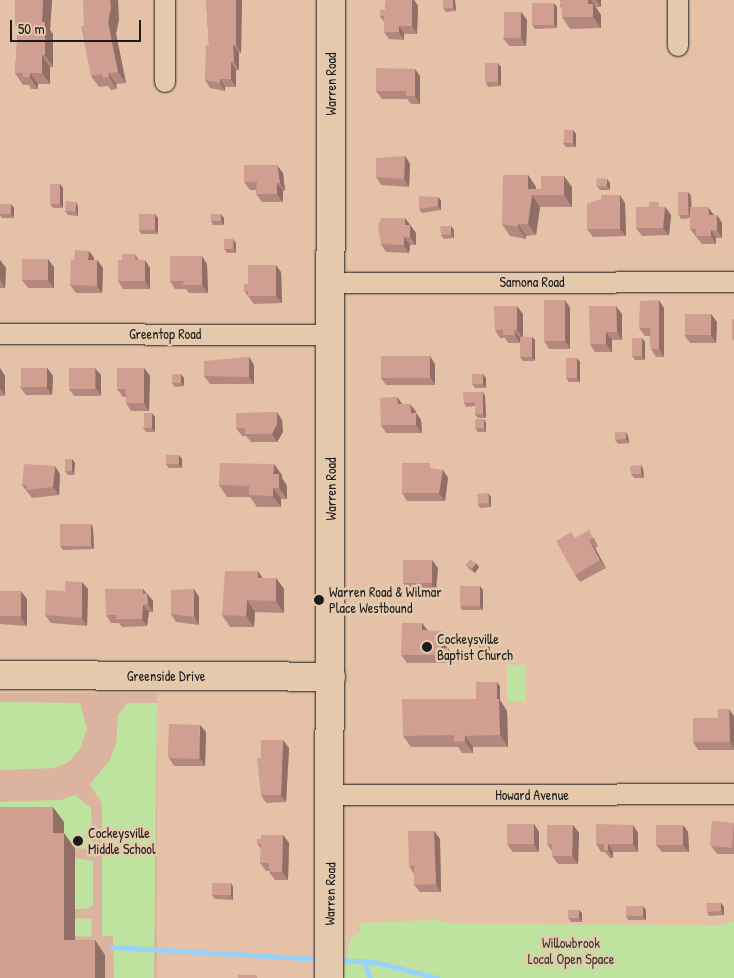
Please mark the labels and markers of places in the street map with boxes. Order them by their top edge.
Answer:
place label: Warren Road & Wilmar Place Westbound [329,584,442,616]
marker: Warren Road & Wilmar Place Westbound [313,594,325,606]
place label: Cockeysville Baptist Church [437,631,513,664]
marker: Cockeysville Baptist Church [421,641,433,653]
place label: Cockeysville Middle School [88,825,156,858]
marker: Cockeysville Middle School [72,835,84,847]

